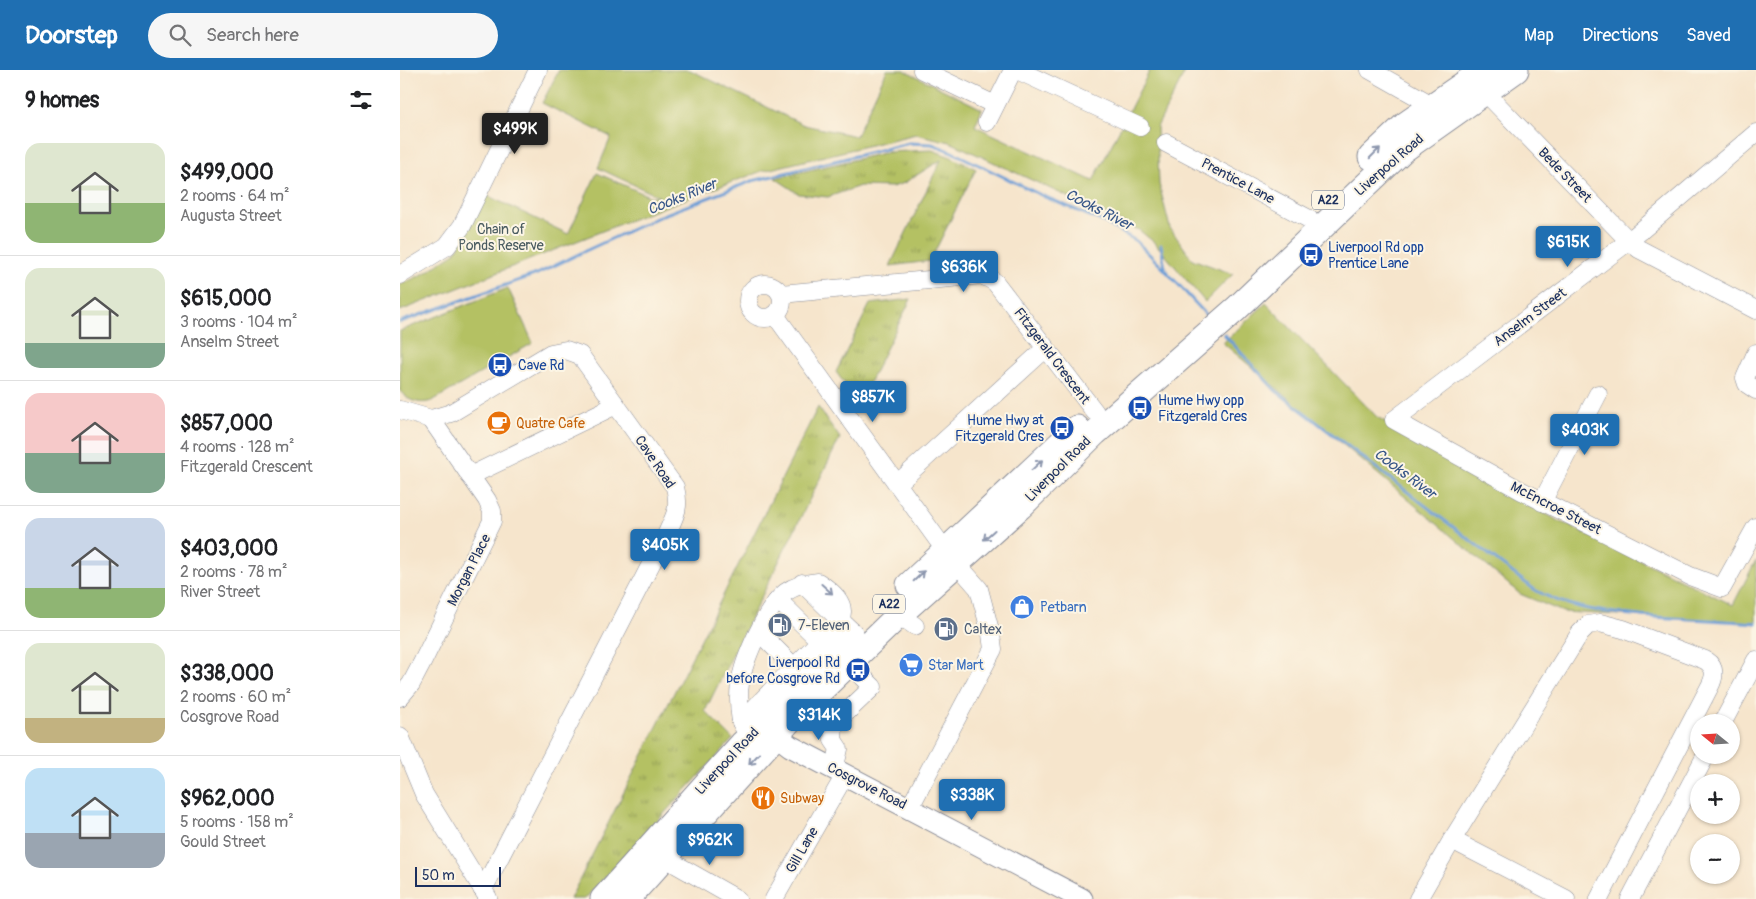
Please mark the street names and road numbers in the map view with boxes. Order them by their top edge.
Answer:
street label: Liverpool Road [1351,130,1427,200]
street label: Bede Street [1535,144,1596,206]
street label: Prentice Lane [1198,155,1278,207]
road number: A22 [1312,190,1344,210]
street label: Anselm Street [1490,284,1570,350]
street label: Fitzgerald Crescent [1010,304,1094,408]
street label: Cave Road [631,432,679,492]
street label: Liverpool Road [1022,432,1095,505]
street label: McEncroe Street [1508,478,1605,538]
street label: Morgan Place [444,531,494,609]
road number: A22 [873,594,905,614]
street label: Liverpool Road [691,724,763,798]
street label: Cosgrove Road [824,759,910,813]
street label: Gill Lane [782,824,822,876]

